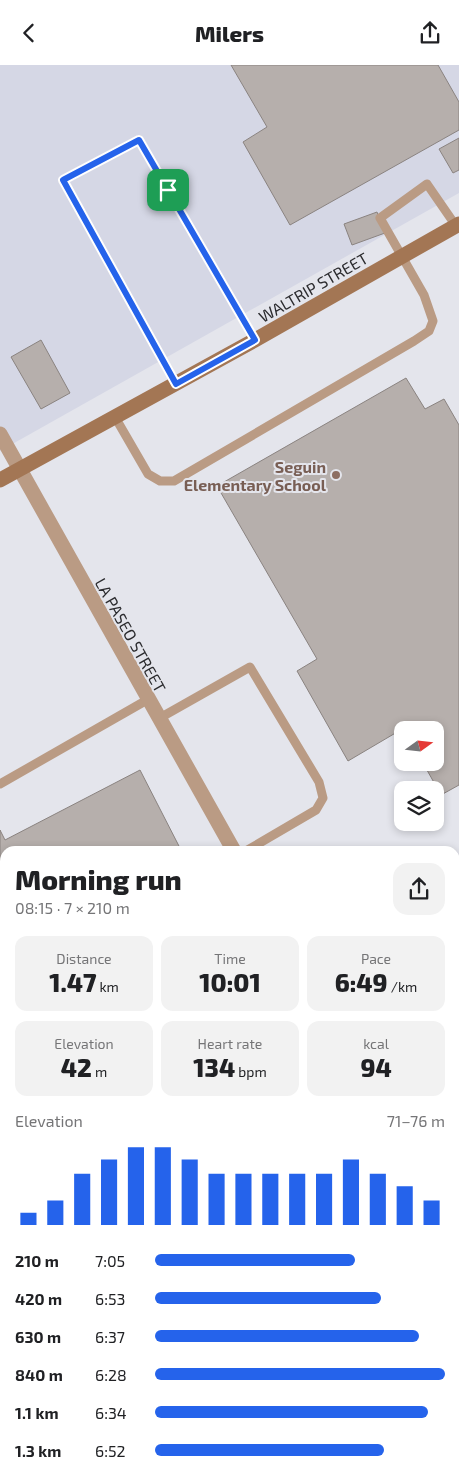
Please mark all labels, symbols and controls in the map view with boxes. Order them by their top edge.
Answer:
icon: back [15,19,43,47]
icon: share [416,19,444,47]
text: Milers [195,20,264,46]
pin [147,169,189,211]
icon: arrive [154,176,182,204]
street label: WALTRIP STREET [255,248,371,326]
place label: Seguin Elementary School [184,457,327,495]
marker: Seguin Elementary School [330,469,342,481]
street label: LA PASEO STREET [92,575,170,695]
north arrow [394,721,444,771]
map controls [394,721,444,831]
button: layers [394,781,444,831]
text: Morning run [15,862,182,896]
button: share [393,863,445,915]
text: 08:15 · 7 × 210 m [15,898,130,917]
text: Distance [56,950,112,967]
text: Time [214,950,246,967]
text: Pace [361,950,391,967]
text: 1.47 [49,967,96,997]
text: 10:01 [199,967,261,997]
text: 6:49 [335,967,388,997]
text: km [96,978,119,995]
text: /km [388,978,417,995]
text: Elevation [54,1035,114,1052]
text: Heart rate [198,1035,262,1052]
text: kcal [363,1035,389,1052]
text: 42 [61,1052,92,1082]
text: 134 [193,1052,235,1082]
text: 94 [360,1052,392,1082]
text: m [92,1063,107,1080]
text: bpm [235,1063,267,1080]
text: Elevation [15,1111,83,1130]
text: 71–76 m [387,1111,445,1130]
text: 210 m [15,1251,59,1270]
text: 7:05 [95,1251,125,1270]
text: 420 m [15,1289,62,1308]
text: 6:53 [95,1289,125,1308]
text: 630 m [15,1327,61,1346]
text: 6:37 [95,1327,125,1346]
text: 840 m [15,1365,63,1384]
text: 6:28 [95,1365,127,1384]
text: 1.1 km [15,1403,59,1422]
text: 6:34 [95,1403,127,1422]
text: 1.3 km [15,1441,61,1460]
text: 6:52 [95,1441,126,1460]

